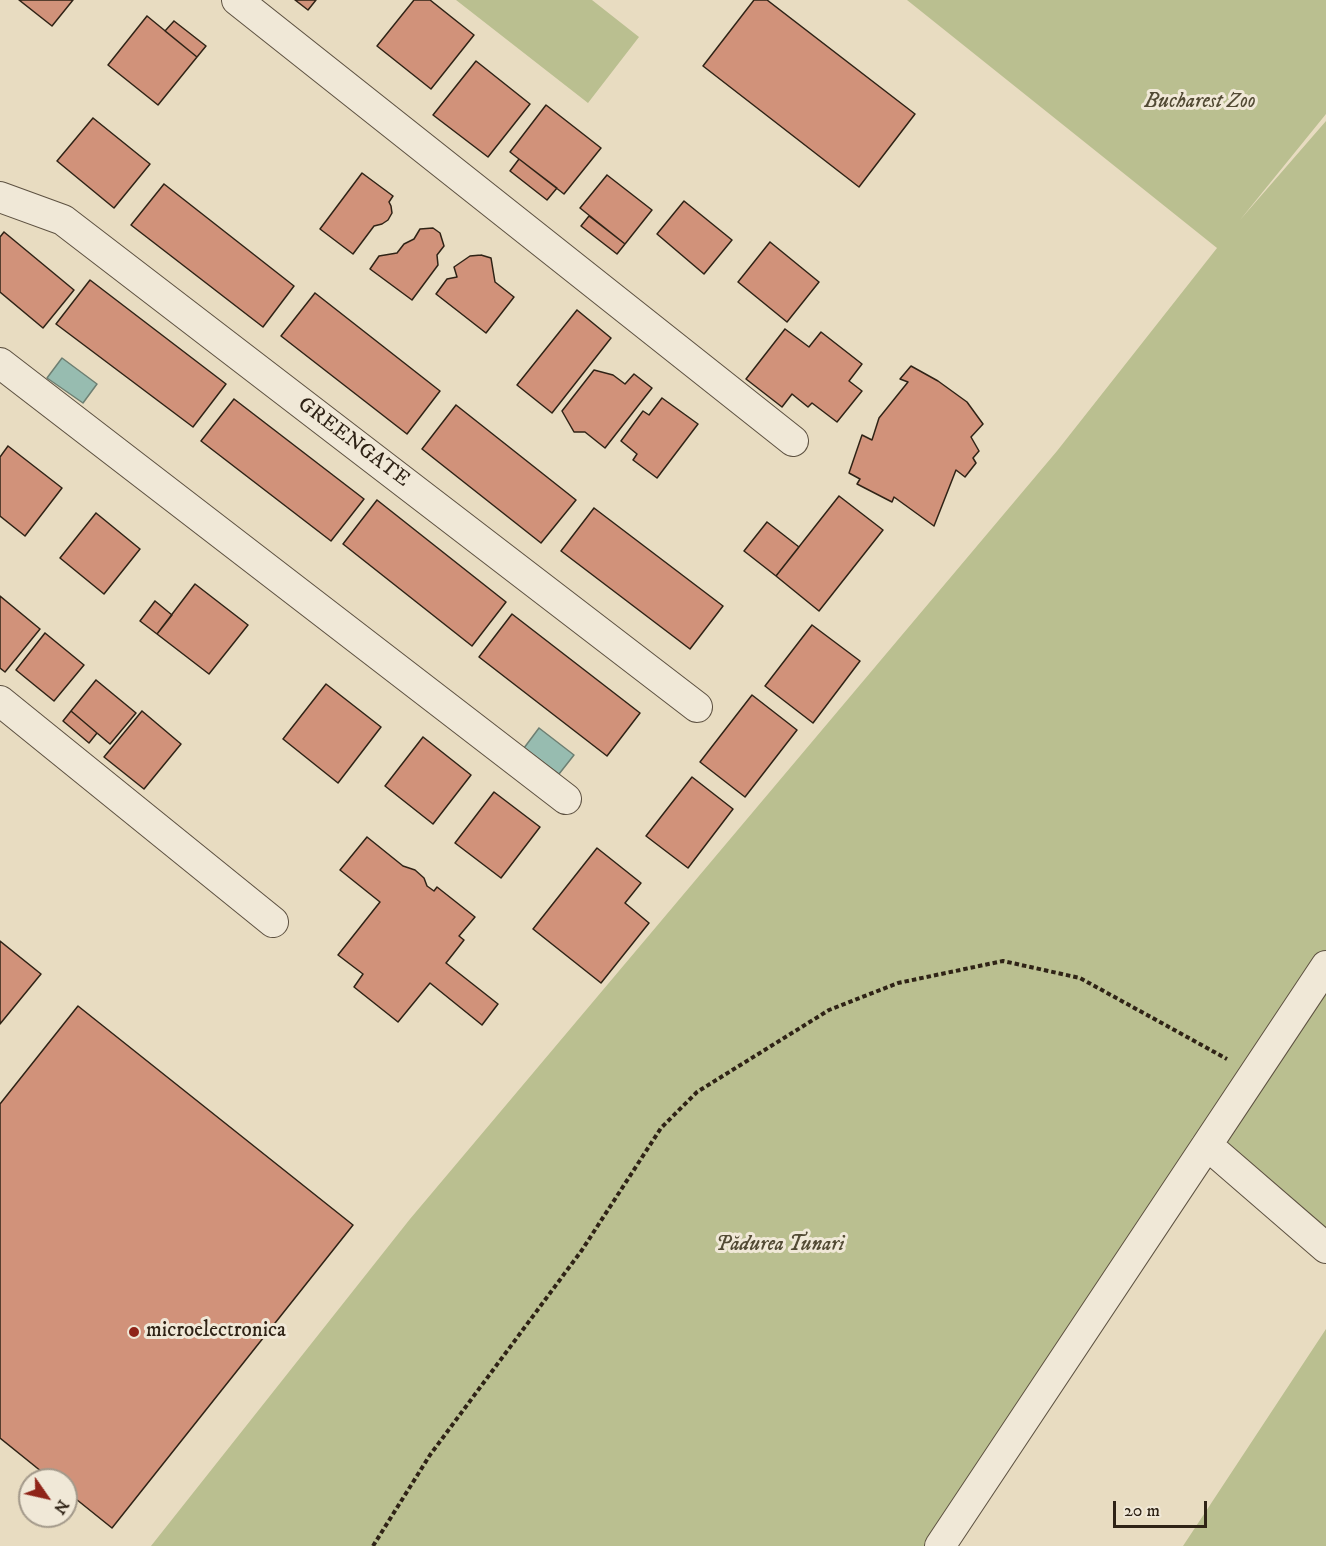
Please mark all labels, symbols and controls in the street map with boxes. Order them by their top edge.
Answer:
park label: Bucharest Zoo [1144,90,1256,116]
street label: GREENGATE [292,393,414,493]
park label: Pădurea Tunari [716,1233,844,1259]
place label: microelectronica [146,1319,286,1345]
marker: microelectronica [127,1325,141,1339]
north arrow [18,1468,78,1528]
scale bar [1116,1489,1210,1527]
text: N [49,1496,73,1518]
text: 20 m [1124,1500,1160,1522]

